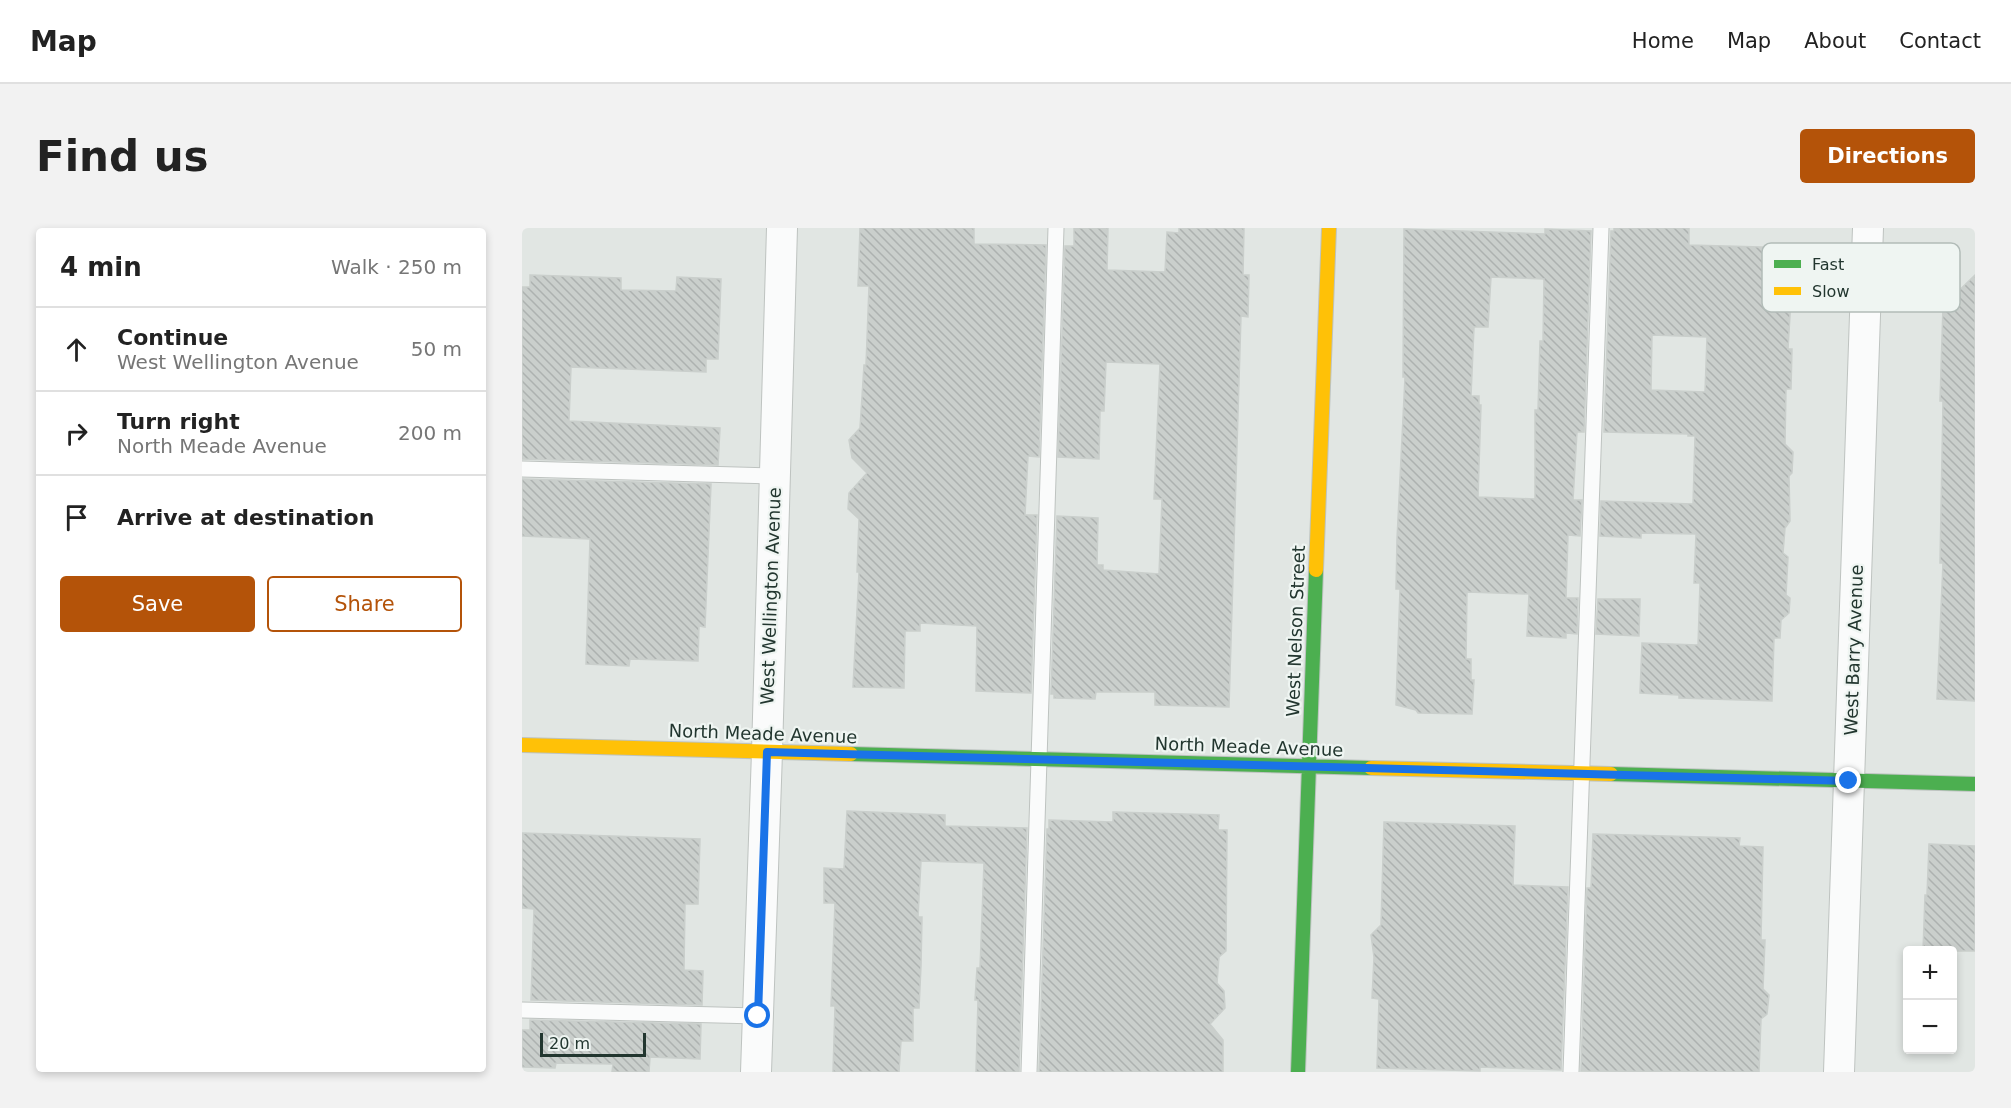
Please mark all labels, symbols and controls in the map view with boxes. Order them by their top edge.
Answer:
text: Map [30,25,97,58]
text: Home [1632,29,1694,53]
text: Map [1727,29,1771,53]
text: About [1804,29,1866,53]
text: Contact [1899,29,1981,53]
button: Directions [1800,129,1975,183]
text: Find us [36,132,209,181]
legend [1762,243,1960,312]
text: 4 min [60,252,142,282]
text: Walk · 250 m [331,255,462,279]
text: Fast [1812,255,1844,274]
text: Slow [1812,282,1849,301]
text: Continue [117,325,228,350]
icon: ahead [60,333,93,366]
text: 50 m [411,337,462,361]
text: West Wellington Avenue [117,350,359,374]
text: Turn right [117,409,240,434]
icon: right [60,417,93,450]
text: 200 m [398,421,462,445]
text: North Meade Avenue [117,434,327,458]
street label: West Wellington Avenue [756,487,785,705]
icon: arrive [60,501,93,534]
text: Arrive at destination [117,505,374,530]
street label: West Nelson Street [1282,545,1309,717]
street label: West Barry Avenue [1840,564,1867,736]
button: Save [60,576,255,632]
button: Share [267,576,462,632]
street label: North Meade Avenue [668,720,858,747]
street label: North Meade Avenue [1154,733,1344,760]
route end [1835,767,1861,793]
map controls [1903,946,1957,1054]
button: + [1903,946,1957,1000]
button: − [1903,1000,1957,1054]
route start [744,1002,770,1028]
scale bar [540,1030,646,1058]
text: 20 m [549,1034,590,1053]

